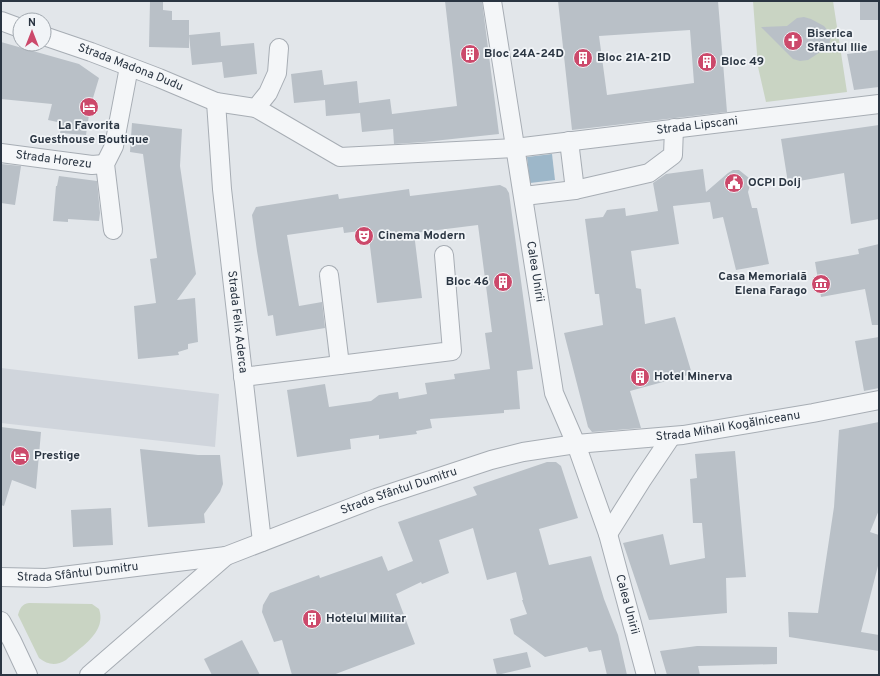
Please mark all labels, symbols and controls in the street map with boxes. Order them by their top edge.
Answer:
north arrow [12,12,52,52]
text: N [28,16,36,30]
place label: Biserica Sfântul Ilie [807,26,868,56]
church icon: Biserica Sfântul Ilie [782,30,804,52]
street label: Strada Madona Dudu [76,40,185,95]
building icon: Bloc 24A-24D [459,43,481,65]
place label: Bloc 24A-24D [484,46,564,62]
building icon: Bloc 21A-21D [572,47,594,69]
place label: Bloc 21A-21D [597,50,671,66]
building icon: Bloc 49 [696,51,718,73]
place label: Bloc 49 [721,54,764,70]
hotel icon: La Favorita Guesthouse Boutique [78,96,100,118]
street label: Strada Lipscani [655,113,739,139]
place label: La Favorita Guesthouse Boutique [29,118,149,148]
street label: Strada Horezu [15,147,93,173]
public building icon: OCPI Dolj [723,172,745,194]
place label: OCPI Dolj [748,175,801,191]
theatre icon: Cinema Modern [353,225,375,247]
place label: Cinema Modern [378,228,465,244]
street label: Calea Unirii [522,240,548,303]
place label: Casa Memorială Elena Farago [718,269,807,299]
street label: Strada Felix Aderca [223,270,251,374]
building icon: Bloc 46 [492,271,514,293]
museum icon: Casa Memorială Elena Farago [810,273,832,295]
place label: Bloc 46 [446,274,489,290]
building icon: Hotel Minerva [629,366,651,388]
place label: Hotel Minerva [654,369,732,385]
street label: Strada Mihail Kogălniceanu [655,407,801,445]
hotel icon: Prestige [9,445,31,467]
place label: Prestige [34,448,80,464]
street label: Strada Sfântul Dumitru [338,464,459,519]
street label: Strada Sfântul Dumitru [17,559,139,586]
street label: Calea Unirii [611,573,643,636]
building icon: Hotelul Militar [301,608,323,630]
place label: Hotelul Militar [326,611,406,627]

